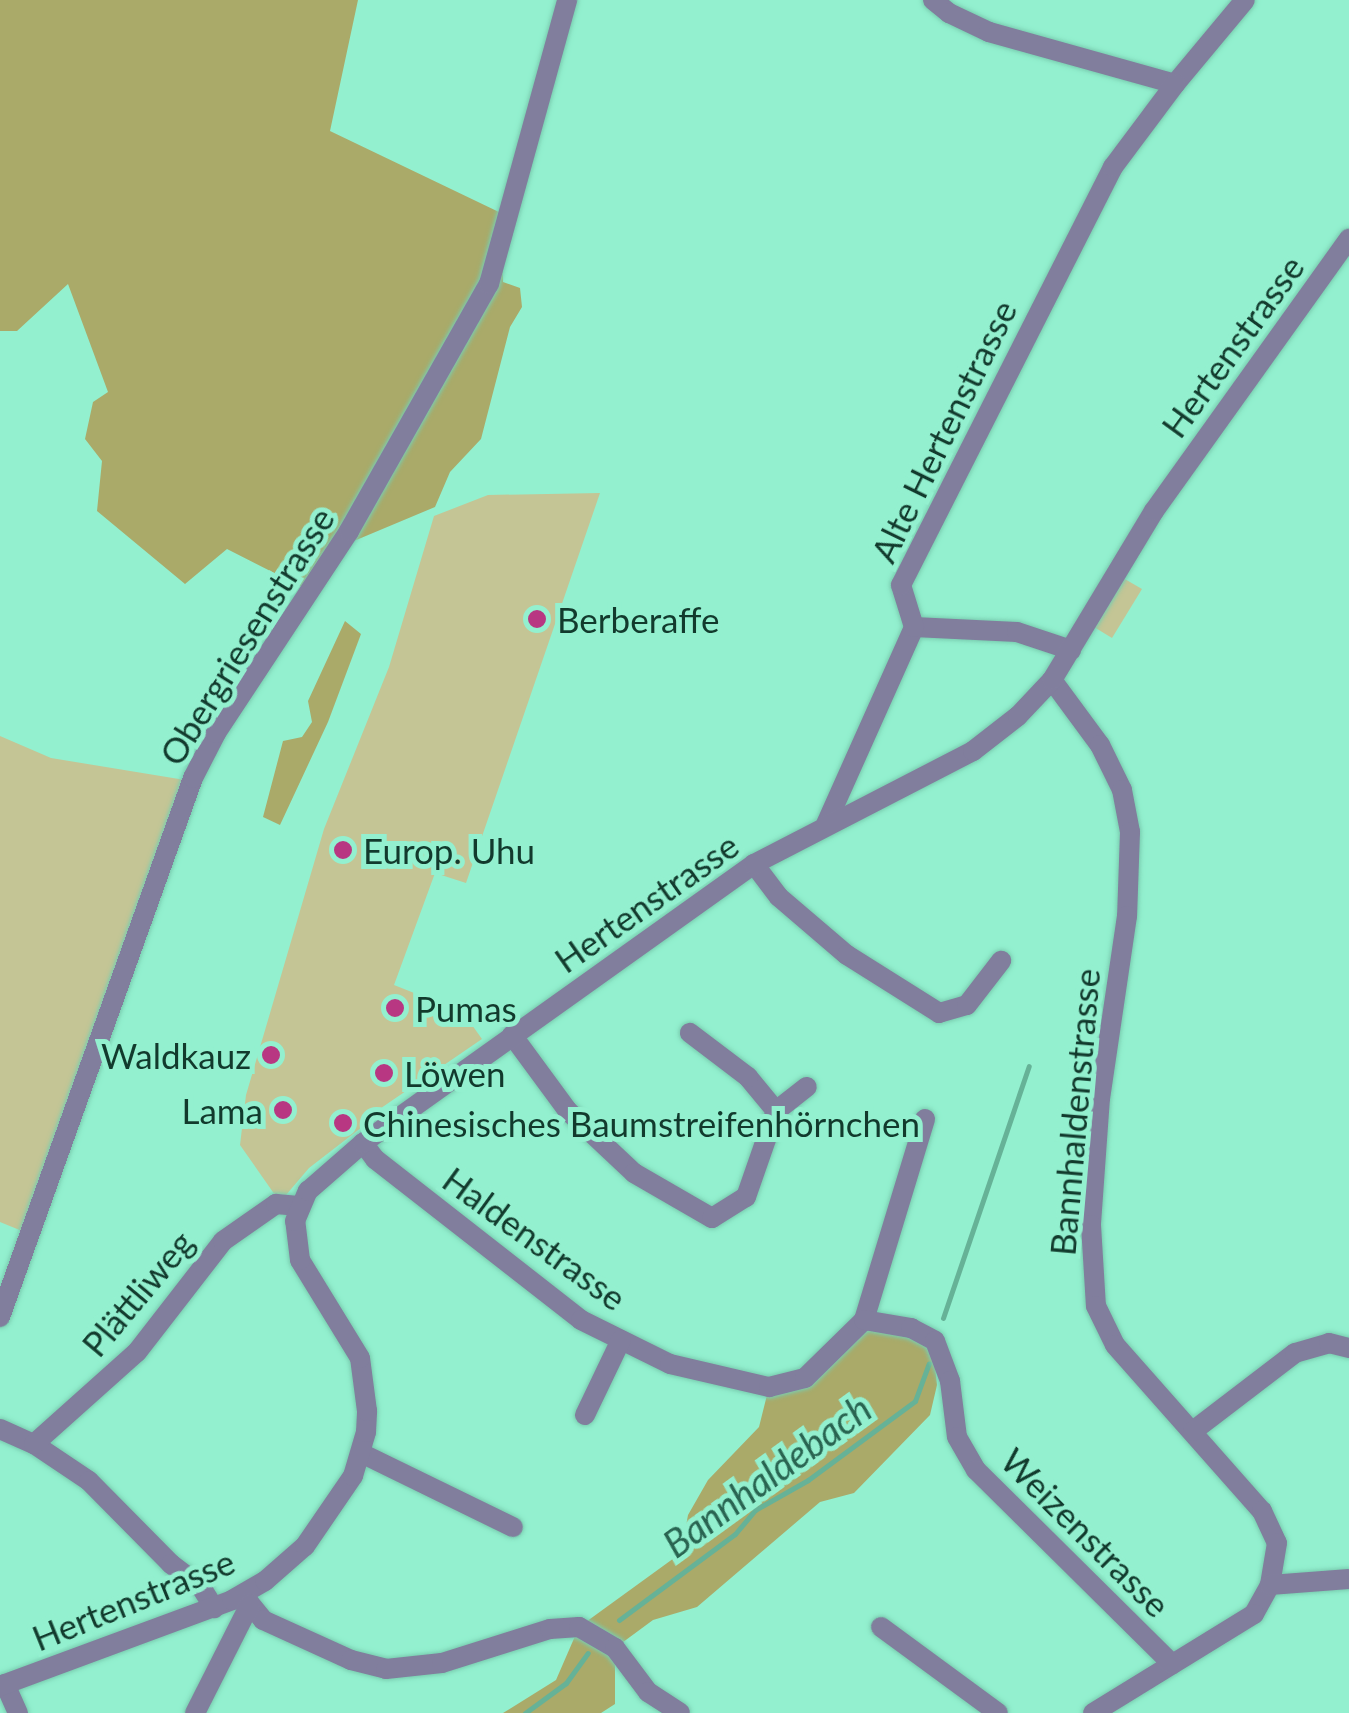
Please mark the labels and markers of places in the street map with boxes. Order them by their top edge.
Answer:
place label: Berberaffe [557,598,719,640]
marker: Berberaffe [526,608,548,630]
place label: Europ. Uhu [363,829,535,871]
marker: Europ. Uhu [332,839,354,861]
place label: Pumas [415,987,517,1029]
marker: Pumas [384,997,406,1019]
place label: Waldkauz [101,1034,251,1076]
marker: Waldkauz [260,1044,282,1066]
place label: Löwen [404,1052,506,1094]
marker: Löwen [373,1062,395,1084]
place label: Lama [181,1089,263,1131]
marker: Lama [272,1099,294,1121]
place label: Chinesisches Baumstreifenhörnchen [363,1102,920,1144]
marker: Chinesisches Baumstreifenhörnchen [332,1112,354,1134]

